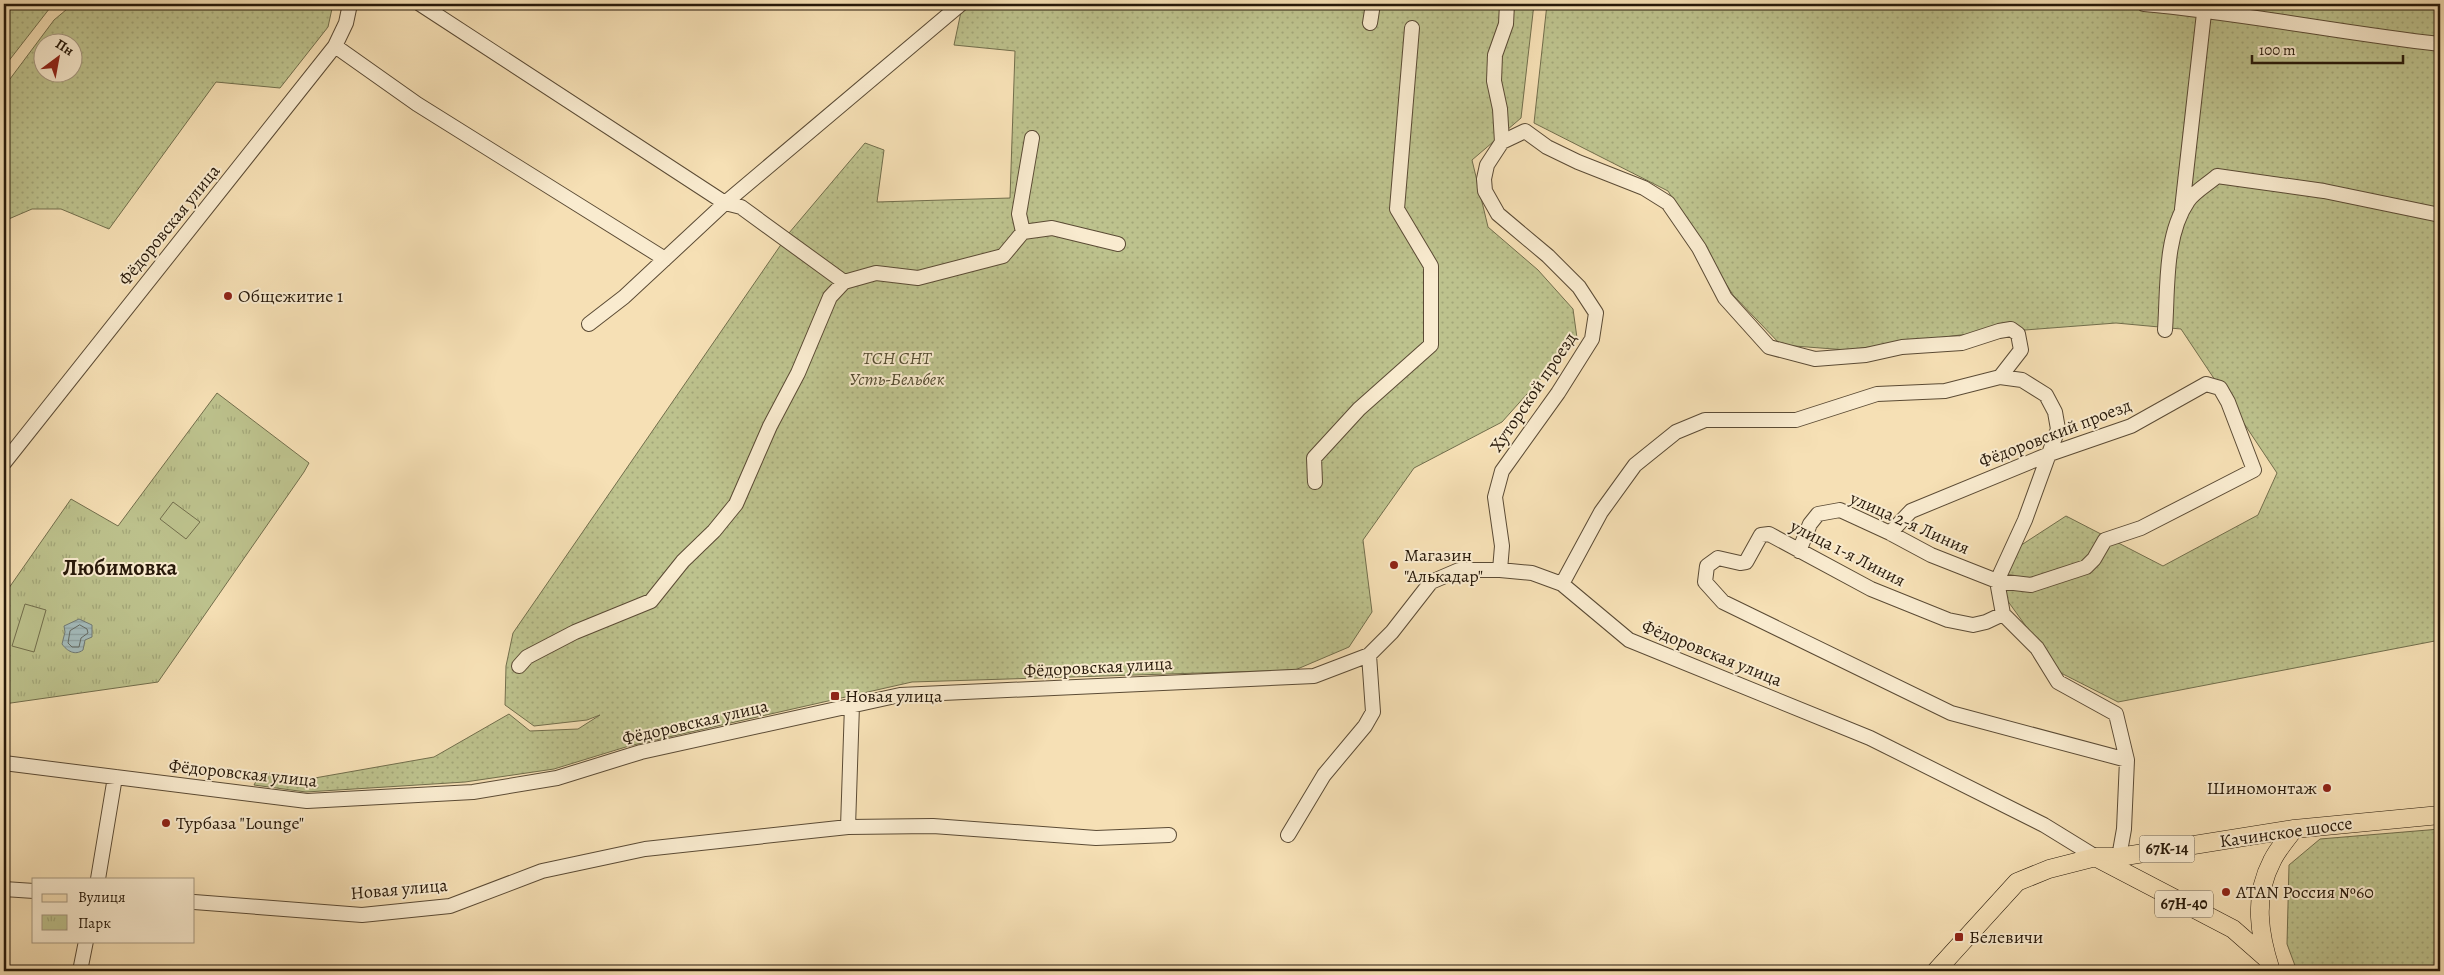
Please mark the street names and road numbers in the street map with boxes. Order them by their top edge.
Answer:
street label: Фёдоровская улица [113,159,226,291]
street label: Хуторской проезд [1484,327,1582,457]
street label: Фёдоровский проезд [1975,393,2135,473]
street label: улица 2-я Линия [1845,485,1974,560]
street label: улица 1-я Линия [1785,513,1910,592]
street label: Фёдоровская улица [1638,614,1786,692]
street label: Фёдоровская улица [1023,651,1174,683]
street label: Фёдоровская улица [620,693,771,750]
street label: Фёдоровская улица [168,753,319,793]
street label: Качинское шоссе [2218,811,2354,853]
road number: 67К-14 [2140,836,2194,862]
street label: Новая улица [349,873,449,905]
road number: 67H-40 [2155,891,2213,918]

